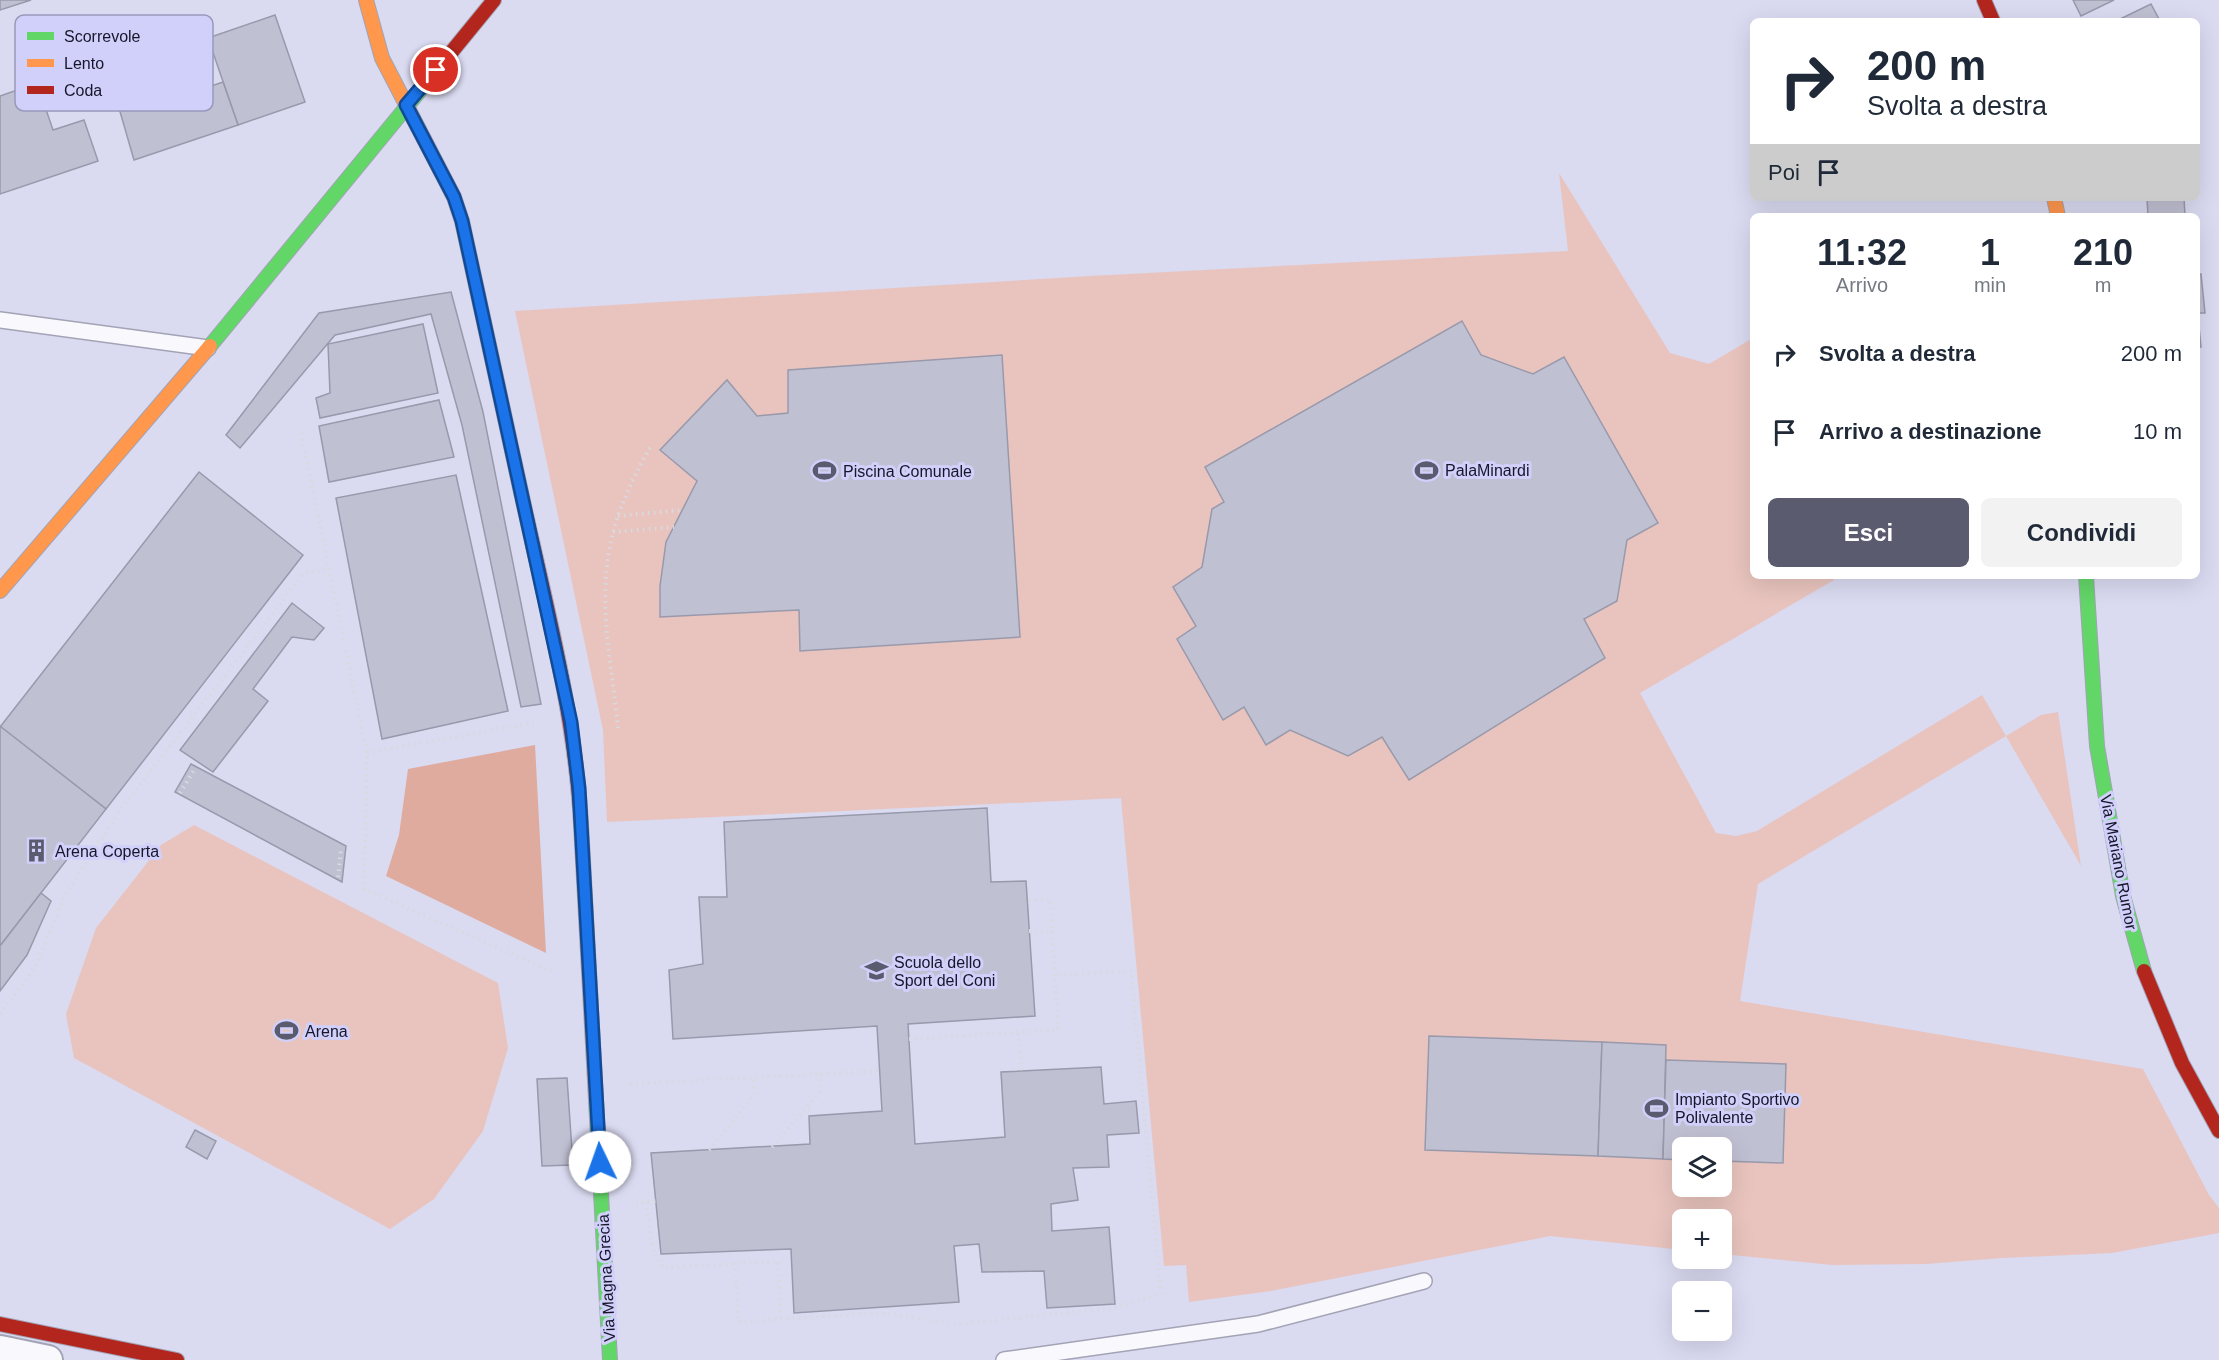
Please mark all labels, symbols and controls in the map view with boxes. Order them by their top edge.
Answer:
legend [15,15,213,111]
text: Scorrevole [64,28,141,45]
icon: right [1768,42,1846,120]
text: 200 m [1867,42,1986,89]
pin [410,44,461,95]
icon: arrive [419,53,452,86]
text: Lento [64,55,104,72]
text: Coda [64,82,102,99]
text: Svolta a destra [1867,91,2047,121]
icon: arrive [1812,156,1845,189]
text: Poi [1768,160,1800,185]
text: 11:32 [1817,232,1907,273]
text: 1 [1980,232,2000,273]
text: 210 [2073,232,2133,273]
text: Arrivo [1836,274,1888,296]
text: min [1974,274,2006,296]
text: m [2095,274,2111,296]
icon: right [1768,338,1801,371]
text: Svolta a destra [1819,341,1976,366]
text: 200 m [2121,341,2182,366]
icon: arrive [1768,416,1801,449]
text: Arrivo a destinazione [1819,419,2042,444]
text: 10 m [2133,419,2182,444]
sports icon: PalaMinardi [1414,457,1440,483]
sports icon: Piscina Comunale [812,458,838,484]
place label: PalaMinardi [1445,462,1529,479]
place label: Piscina Comunale [843,463,972,480]
button: Esci [1768,498,1969,567]
button: Condividi [1981,498,2182,567]
street label: Via Mariano Rumor [2097,793,2140,932]
building icon: Arena Coperta [24,838,50,864]
place label: Arena Coperta [55,843,159,860]
place label: Scuola dello Sport del Coni [894,954,995,989]
school or university icon: Scuola dello Sport del Coni [863,958,889,984]
sports icon: Arena [274,1018,300,1044]
place label: Arena [305,1023,348,1040]
place label: Impianto Sportivo Polivalente [1675,1091,1800,1126]
sports icon: Impianto Sportivo Polivalente [1644,1095,1670,1121]
position arrow [568,1130,632,1194]
map controls [1672,1137,1732,1341]
button: layers [1672,1137,1732,1197]
button: + [1672,1209,1732,1269]
street label: Via Magna Grecia [595,1214,618,1342]
button: − [1672,1281,1732,1341]

